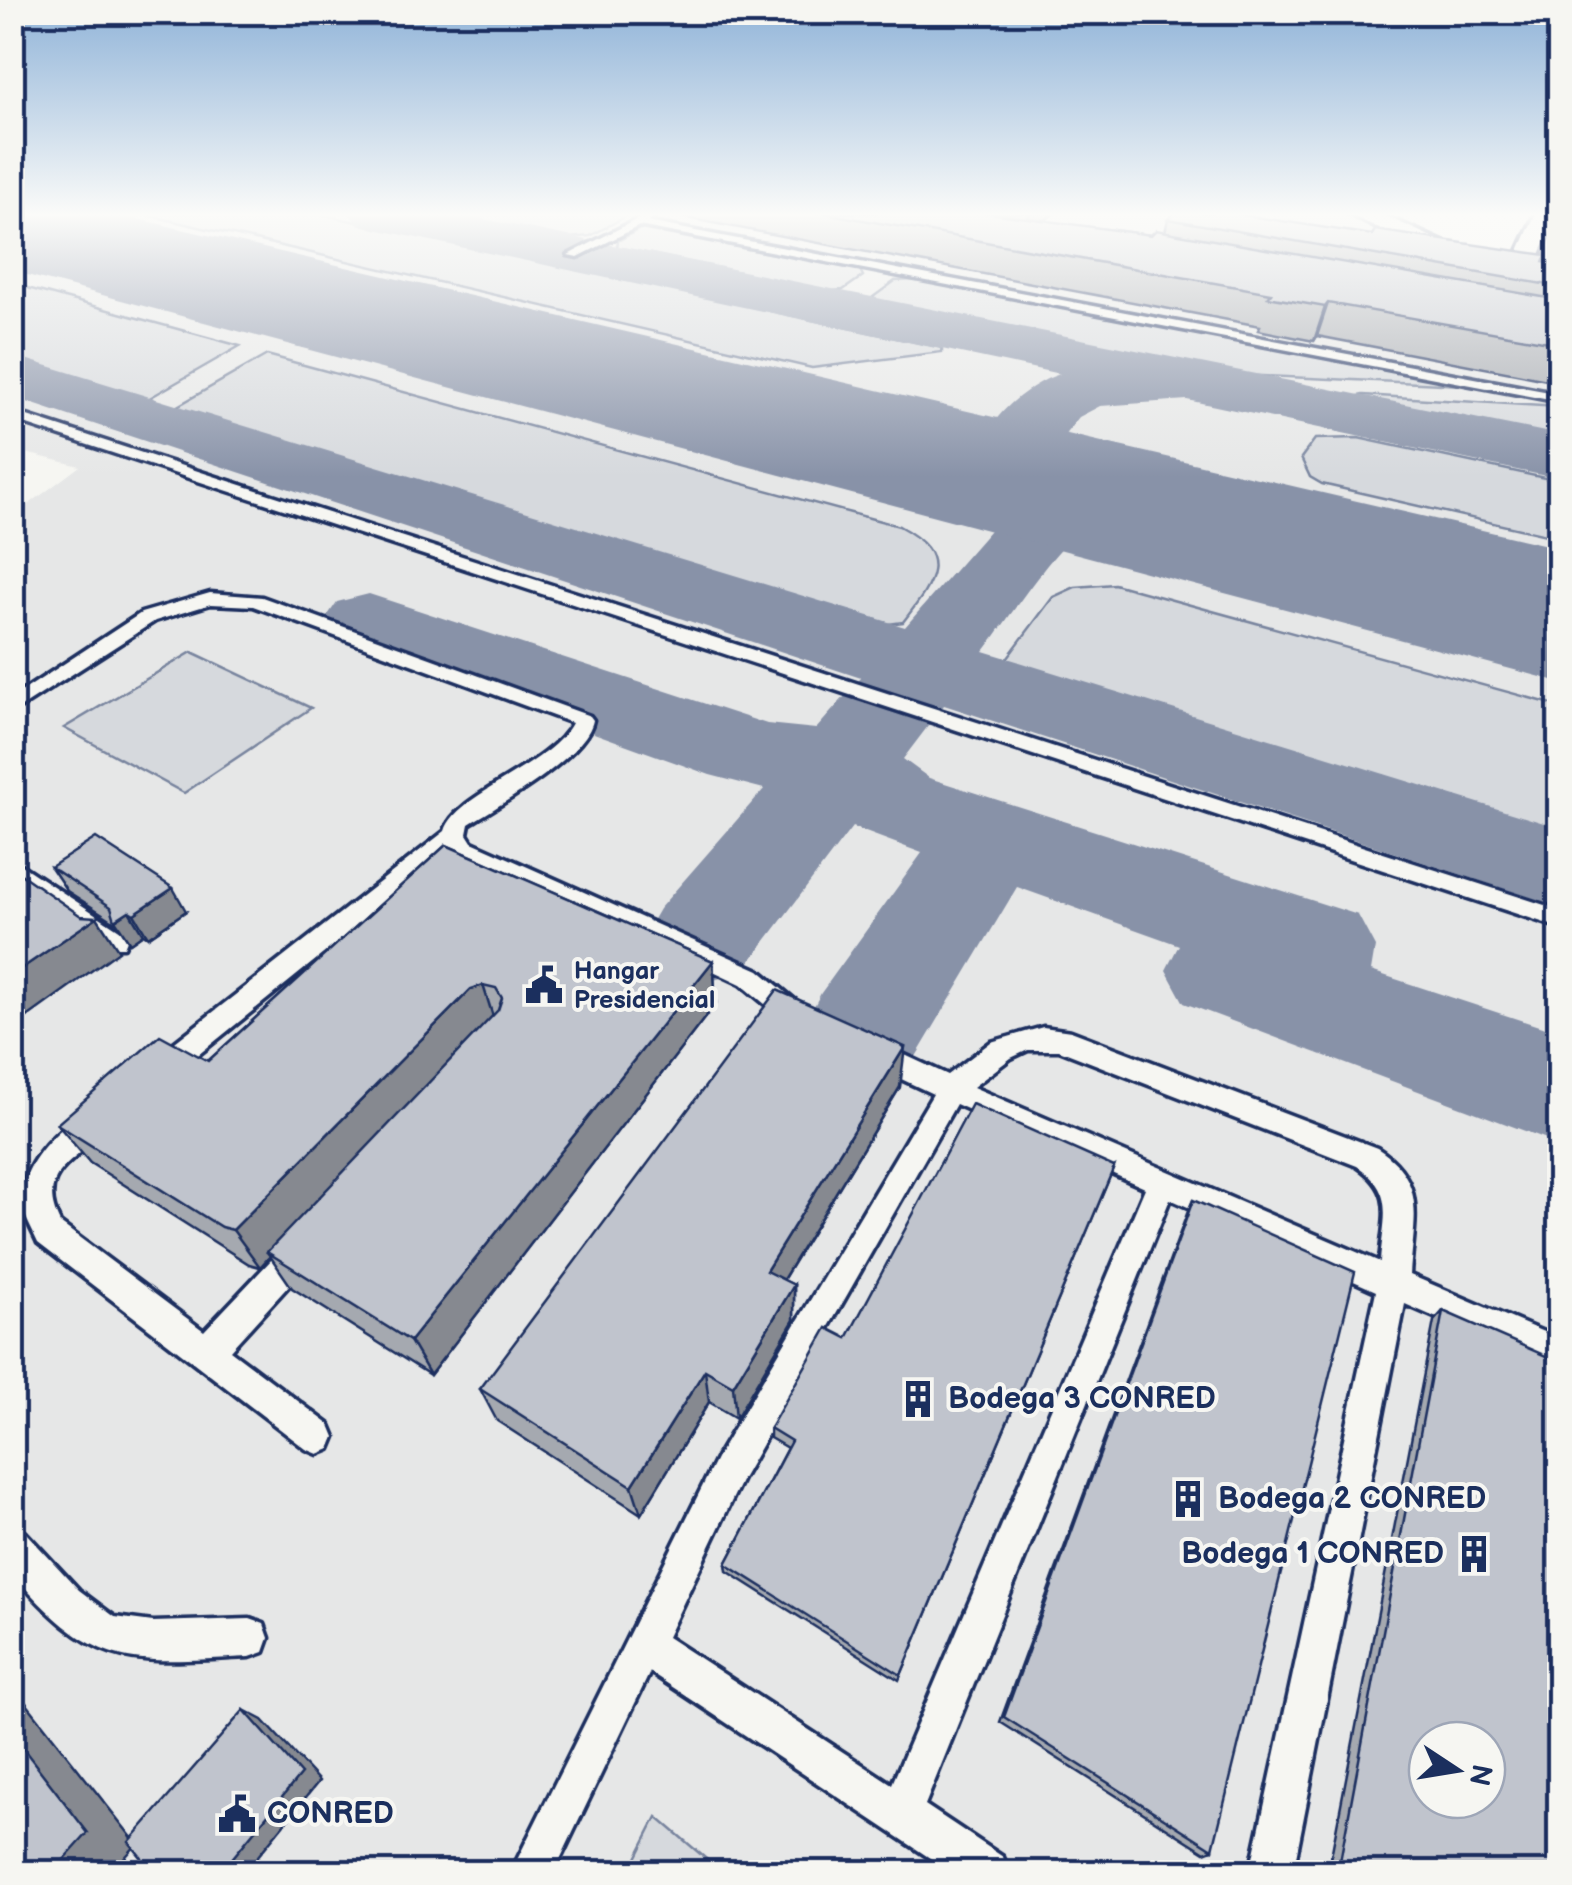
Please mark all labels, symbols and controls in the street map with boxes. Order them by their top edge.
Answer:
place label: Hangar Presidencial [574,956,715,1016]
public building icon: Hangar Presidencial [523,964,565,1006]
building icon: Bodega 3 CONRED [897,1378,939,1420]
place label: Bodega 3 CONRED [948,1381,1216,1417]
building icon: Bodega 2 CONRED [1167,1478,1209,1520]
place label: Bodega 2 CONRED [1218,1481,1486,1517]
building icon: Bodega 1 CONRED [1453,1533,1495,1575]
place label: Bodega 1 CONRED [1181,1536,1444,1572]
north arrow [1407,1720,1507,1820]
text: N [1462,1761,1498,1789]
public building icon: CONRED [216,1793,258,1835]
place label: CONRED [267,1796,394,1832]

